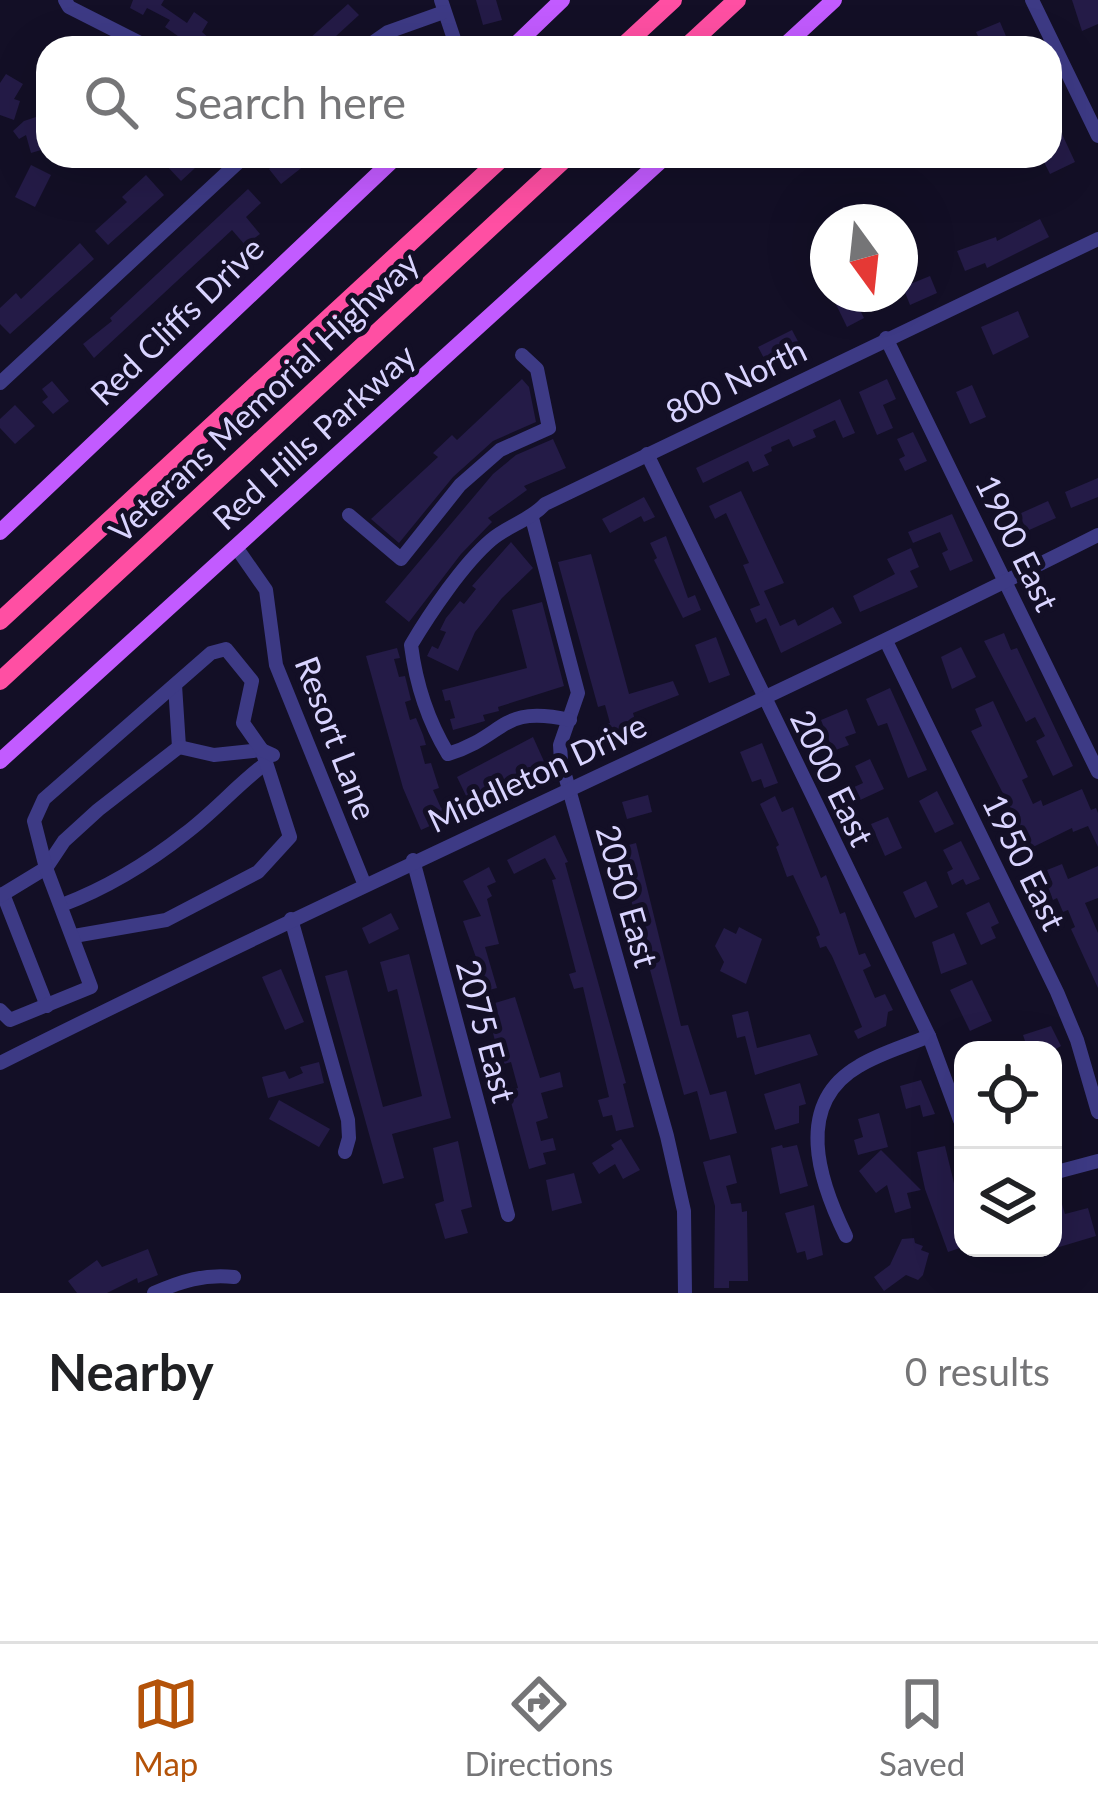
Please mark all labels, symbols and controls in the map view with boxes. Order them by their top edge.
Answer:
search box [36,36,1062,168]
icon: search [78,69,144,135]
text: Search here [174,75,406,129]
north arrow [810,204,918,312]
street label: Red Cliffs Drive [81,228,271,413]
street label: Veterans Memorial Highway [100,242,426,550]
street label: 800 North [659,329,812,431]
street label: Red Hills Parkway [204,335,423,538]
street label: 1900 East [968,468,1068,617]
street label: Resort Lane [288,650,386,825]
street label: 2000 East [783,703,883,852]
street label: Middleton Drive [421,704,652,840]
street label: 1950 East [975,787,1075,936]
street label: 2050 East [589,820,667,972]
street label: 2075 East [449,955,525,1107]
map controls [954,1041,1062,1257]
button: locate [954,1041,1062,1149]
button: layers [954,1149,1062,1257]
text: Nearby [48,1341,214,1402]
text: 0 results [905,1348,1050,1394]
tab: Map [133,1671,199,1783]
tab: Directions [464,1671,613,1783]
tab: Saved [879,1671,965,1783]

